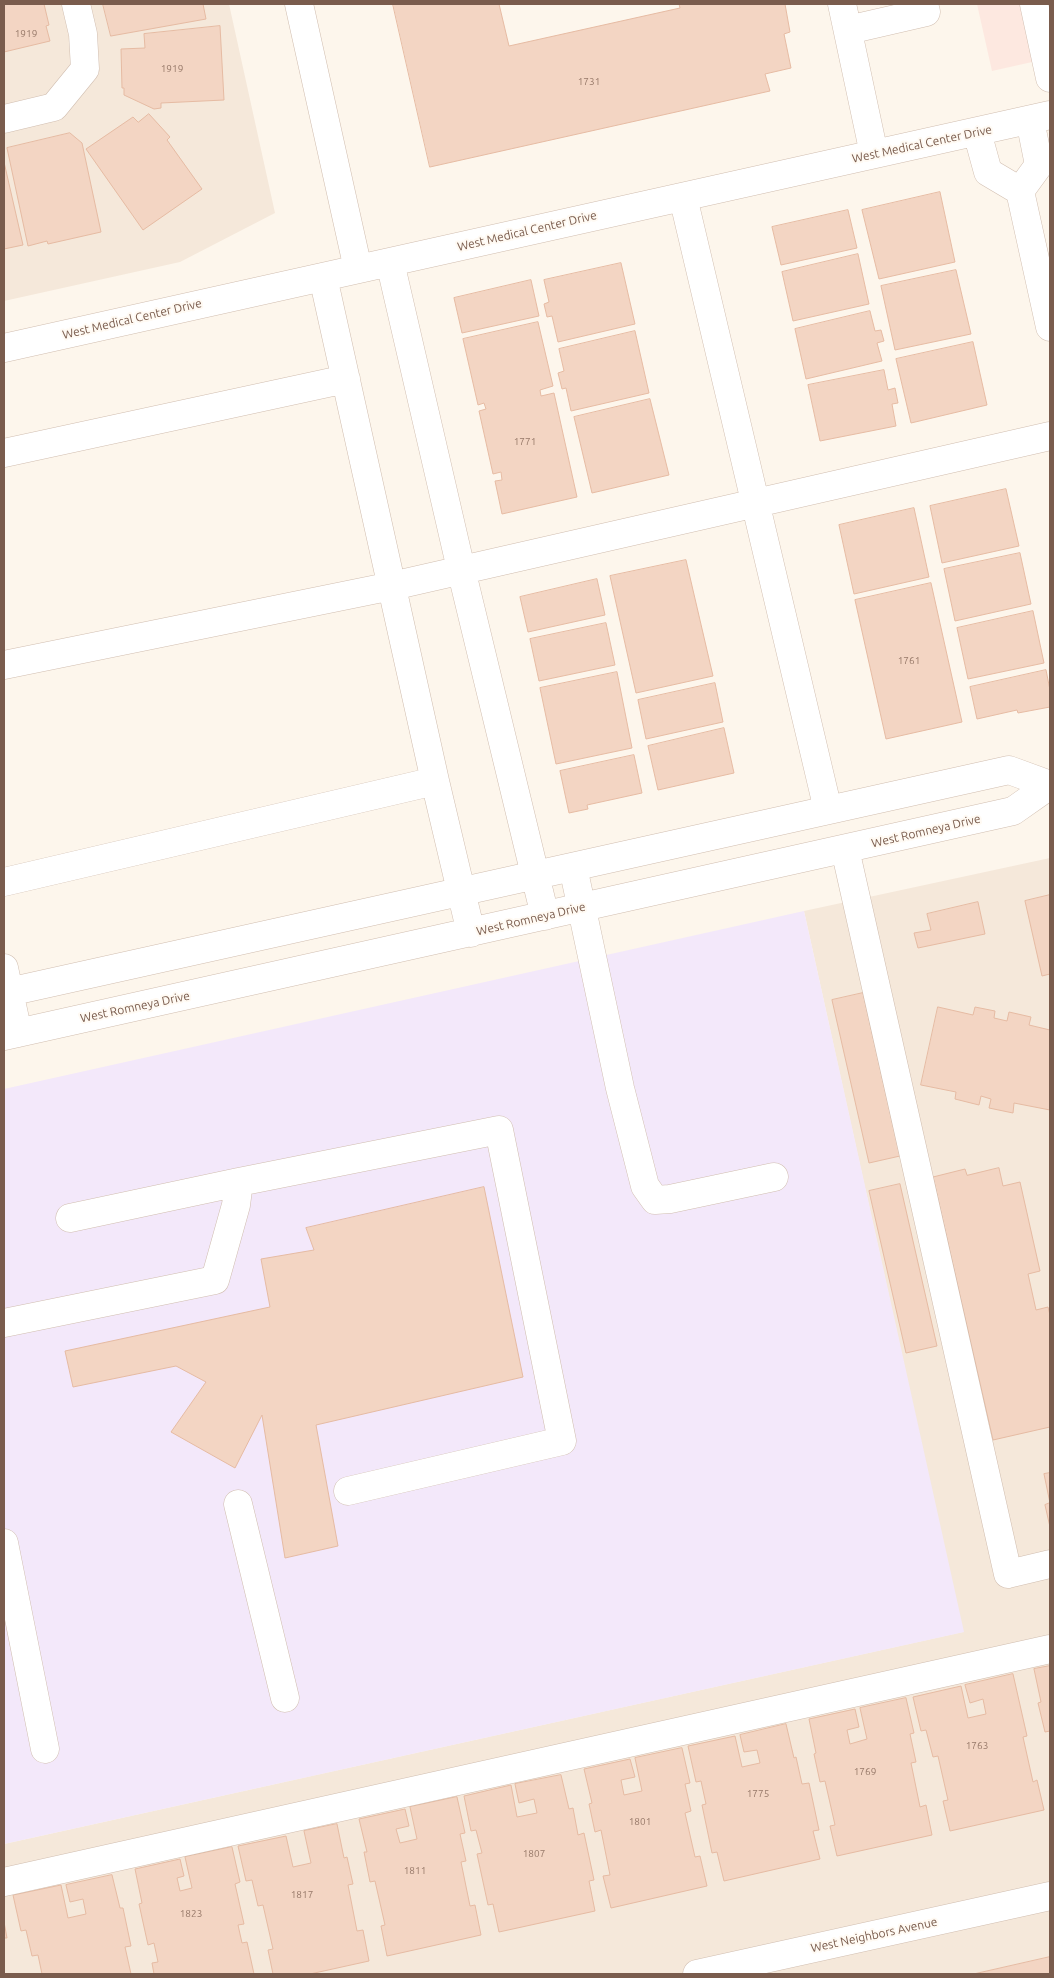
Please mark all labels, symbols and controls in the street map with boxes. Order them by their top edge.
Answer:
house number: 1919 [15,28,37,40]
house number: 1919 [161,63,183,75]
house number: 1731 [578,76,600,88]
street label: West Medical Center Drive [851,122,993,166]
street label: West Medical Center Drive [456,208,598,254]
street label: West Medical Center Drive [61,296,203,342]
house number: 1771 [514,436,536,448]
house number: 1761 [898,655,920,667]
street label: West Romneya Drive [870,811,982,851]
street label: West Romneya Drive [475,899,587,939]
street label: West Romneya Drive [79,988,191,1026]
house number: 1763 [966,1740,988,1752]
house number: 1769 [854,1766,876,1778]
house number: 1775 [747,1788,769,1800]
house number: 1801 [629,1816,651,1828]
house number: 1807 [523,1848,545,1860]
house number: 1811 [404,1865,426,1877]
house number: 1817 [291,1889,313,1901]
house number: 1823 [180,1908,202,1920]
street label: West Neighbors Avenue [809,1915,939,1955]

